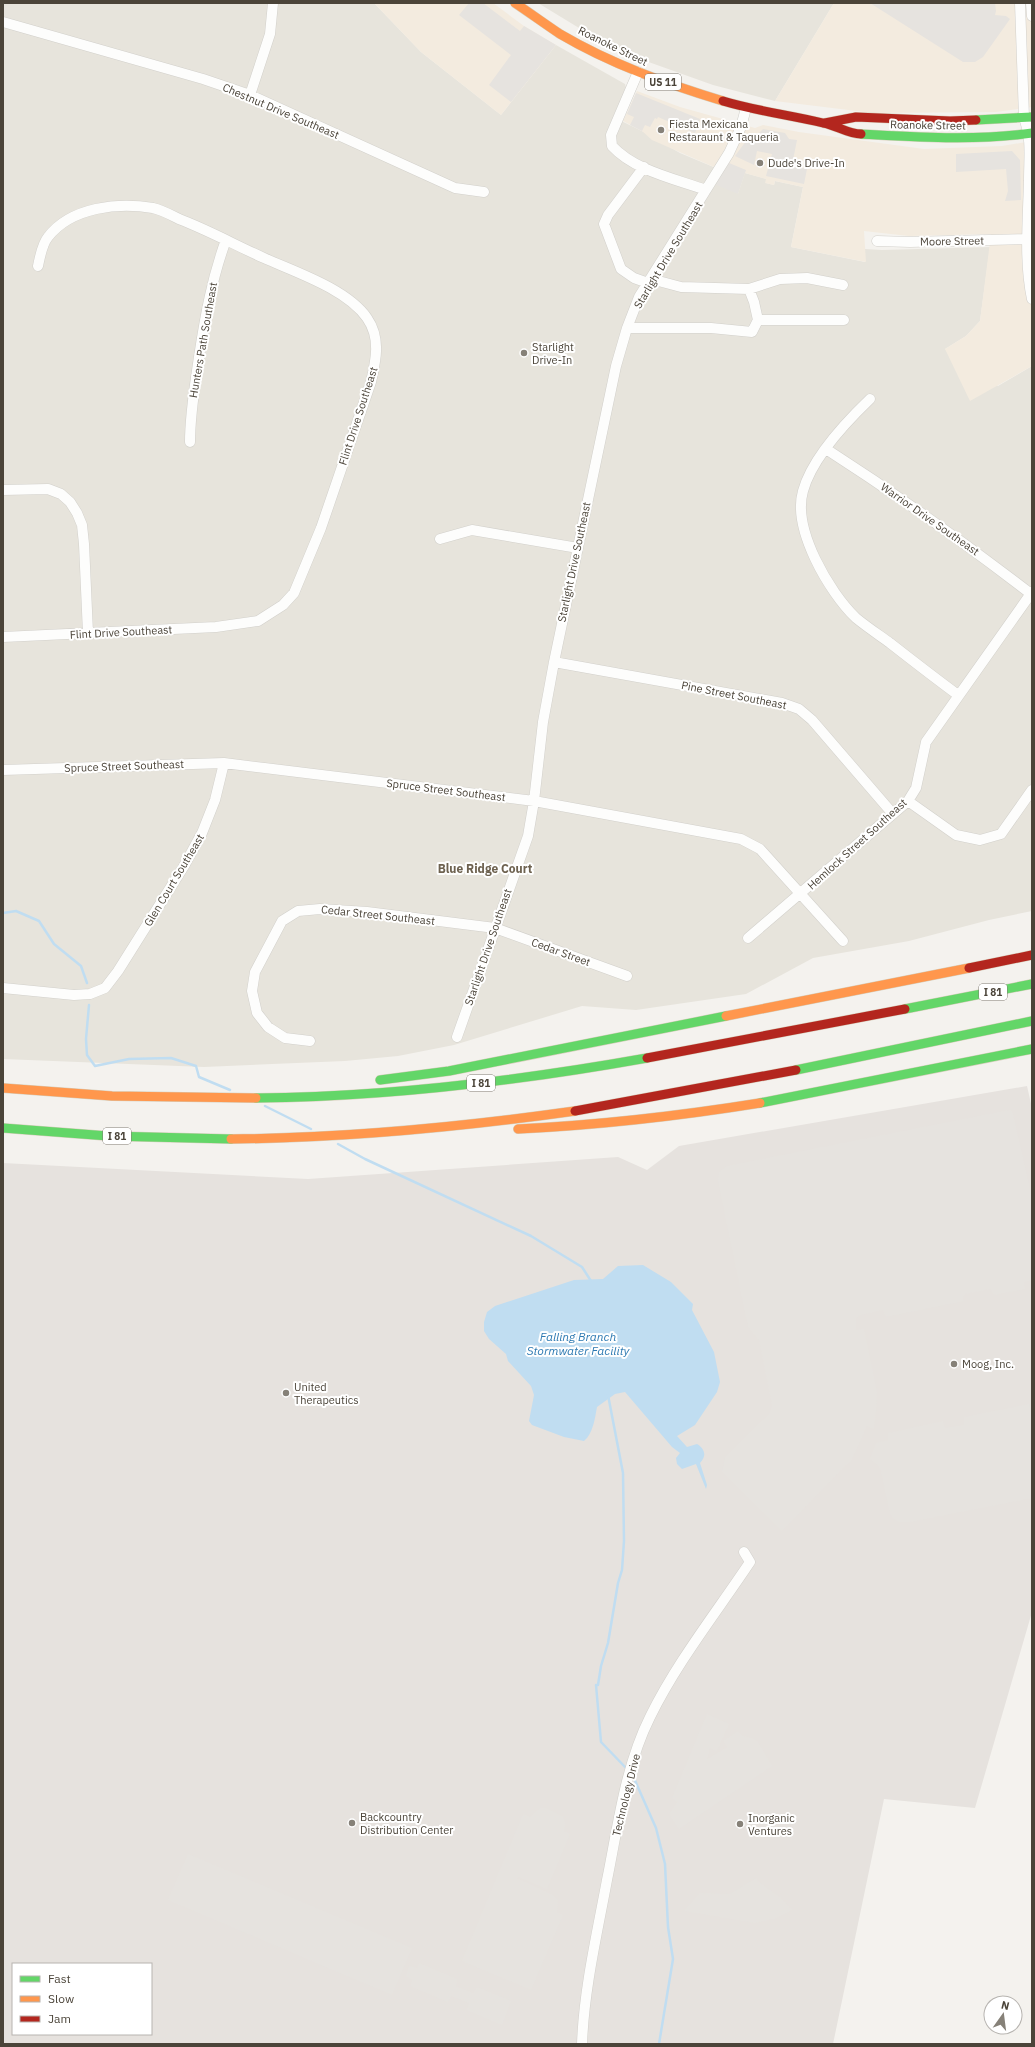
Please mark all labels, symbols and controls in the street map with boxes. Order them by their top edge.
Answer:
street label: Roanoke Street [576,23,650,69]
road number: US 11 [645,74,681,90]
street label: Chestnut Drive Southeast [221,80,342,142]
place label: Fiesta Mexicana Restaraunt & Taqueria [669,117,779,144]
street label: Roanoke Street [890,117,966,133]
marker: Fiesta Mexicana Restaraunt & Taqueria [656,125,666,135]
place label: Dude's Drive-In [768,156,845,170]
marker: Dude's Drive-In [755,158,765,168]
street label: Starlight Drive Southeast [630,199,706,311]
street label: Moore Street [920,233,984,249]
street label: Hunters Path Southeast [186,281,220,399]
place label: Starlight Drive-In [532,340,574,367]
marker: Starlight Drive-In [519,348,529,358]
street label: Flint Drive Southeast [335,365,381,467]
street label: Warrior Drive Southeast [878,480,982,558]
street label: Starlight Drive Southeast [554,500,594,623]
street label: Flint Drive Southeast [69,622,173,642]
street label: Pine Street Southeast [680,678,788,712]
street label: Spruce Street Southeast [64,757,184,775]
street label: Spruce Street Southeast [386,776,506,804]
street label: Hemlock Street Southeast [804,795,910,892]
street label: Glen Court Southeast [141,831,207,929]
district label: Blue Ridge Court [438,861,533,876]
street label: Starlight Drive Southeast [461,887,515,1007]
street label: Cedar Street Southeast [320,902,436,928]
street label: Cedar Street [530,935,593,969]
road number: I 81 [979,984,1007,1000]
road number: I 81 [467,1075,495,1091]
road number: I 81 [103,1128,131,1144]
water label: Falling Branch Stormwater Facility [527,1329,631,1358]
place label: Moog, Inc. [962,1357,1014,1371]
marker: Moog, Inc. [949,1359,959,1369]
place label: United Therapeutics [294,1380,359,1407]
marker: United Therapeutics [281,1388,291,1398]
street label: Technology Drive [609,1752,643,1838]
place label: Backcountry Distribution Center [360,1810,453,1837]
place label: Inorganic Ventures [748,1811,795,1838]
marker: Backcountry Distribution Center [347,1818,357,1828]
marker: Inorganic Ventures [735,1819,745,1829]
legend [12,1963,152,2035]
text: Fast [48,1971,71,1986]
text: Slow [48,1991,74,2006]
north arrow [983,1995,1023,2035]
text: N [1000,1998,1011,2013]
text: Jam [48,2011,71,2026]

